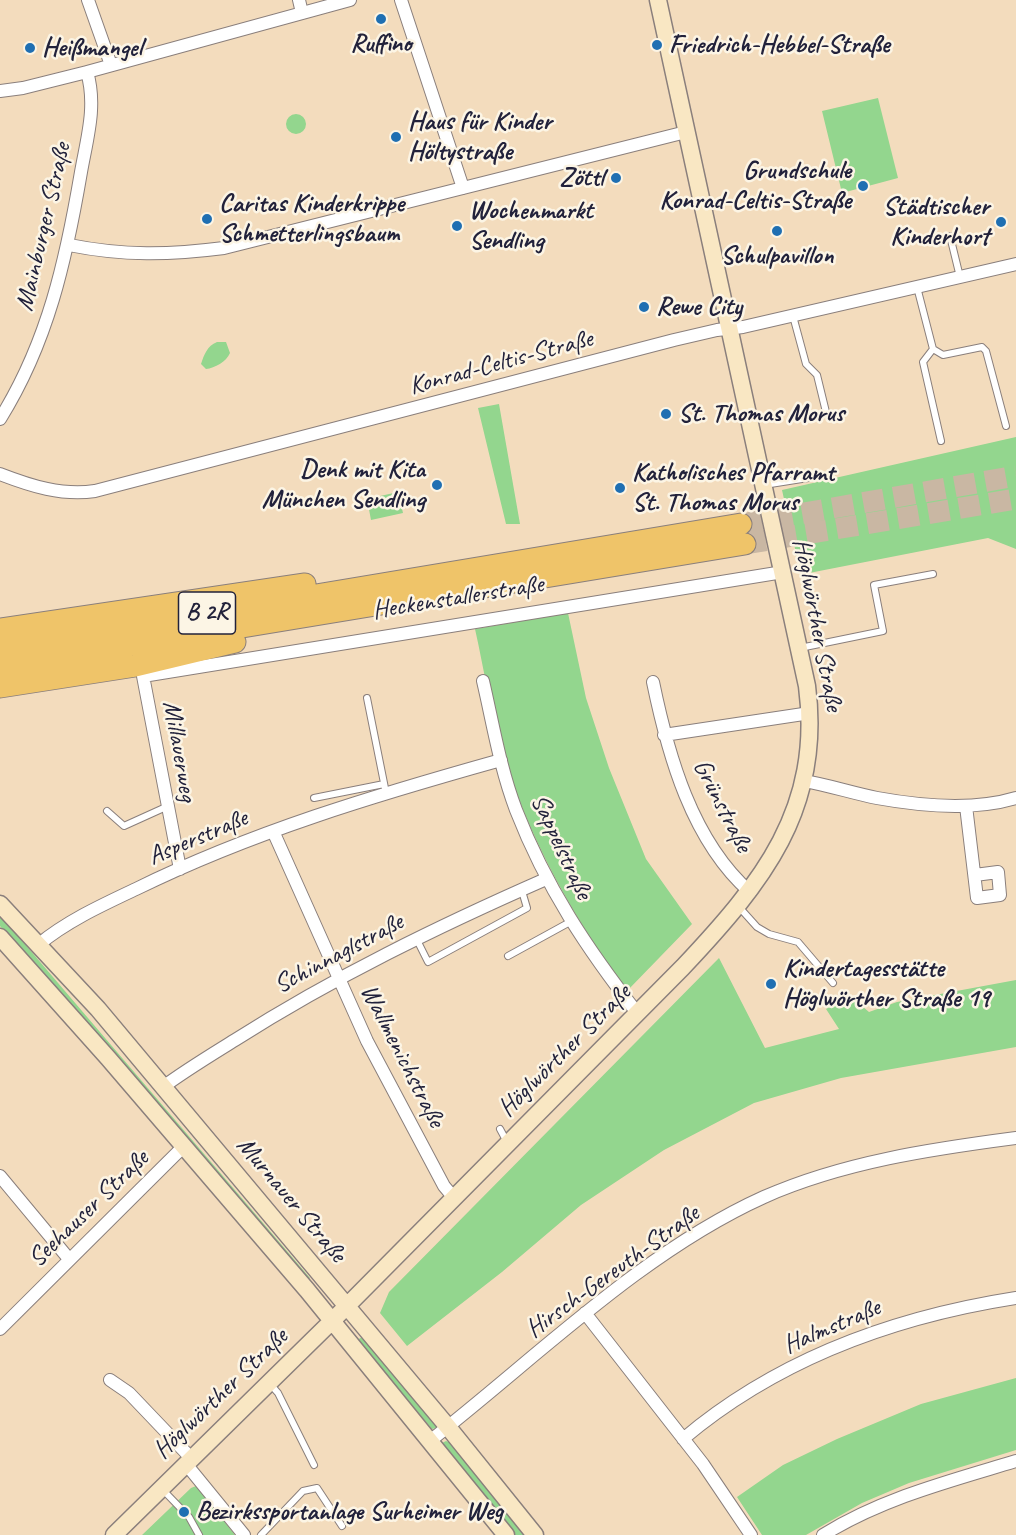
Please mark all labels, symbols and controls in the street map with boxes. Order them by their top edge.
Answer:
marker: Ruffino [374,12,388,26]
place label: Ruffino [350,28,412,60]
place label: Friedrich-Hebbel-Straße [669,29,889,61]
place label: Heißmangel [42,32,142,64]
marker: Friedrich-Hebbel-Straße [650,38,664,52]
marker: Heißmangel [23,41,37,55]
place label: Haus für Kinder Höltystraße [408,106,552,168]
marker: Haus für Kinder Höltystraße [389,130,403,144]
street label: Mainburger Straße [10,140,78,314]
place label: Grundschule Konrad-Celtis-Straße [660,155,851,216]
place label: Zöttl [559,162,604,194]
marker: Zöttl [609,171,623,185]
marker: Grundschule Konrad-Celtis-Straße [856,179,870,193]
place label: Caritas Kinderkrippe Schmetterlingsbaum [219,188,404,249]
place label: Städtischer Kinderhort [883,191,989,252]
place label: Wochenmarkt Sendling [469,195,593,256]
marker: Caritas Kinderkrippe Schmetterlingsbaum [200,212,214,226]
marker: Städtischer Kinderhort [994,215,1008,229]
marker: Wochenmarkt Sendling [450,219,464,233]
marker: Schulpavillon [770,224,784,238]
place label: Schulpavillon [721,240,833,272]
place label: Rewe City [656,291,742,323]
marker: Rewe City [637,300,651,314]
street label: Konrad-Celtis-Straße [406,324,596,402]
place label: St. Thomas Morus [678,398,844,430]
marker: St. Thomas Morus [659,407,673,421]
place label: Denk mit Kita München Sendling [262,454,425,516]
place label: Katholisches Pfarramt St. Thomas Morus [632,457,834,518]
marker: Denk mit Kita München Sendling [430,478,444,492]
marker: Katholisches Pfarramt St. Thomas Morus [613,481,627,495]
street label: Höglwörther Straße [785,536,849,714]
street label: Heckenstallerstraße [370,569,546,627]
road number: B 2R [178,592,236,634]
street label: Millauerweg [155,698,203,804]
street label: Grünstraße [685,754,759,858]
street label: Sappelstraße [523,789,599,905]
street label: Asperstraße [143,803,253,873]
street label: Schinnaglstraße [269,907,409,1001]
place label: Kindertagesstätte Höglwörther Straße 19 [783,953,990,1014]
marker: Kindertagesstätte Höglwörther Straße 19 [764,977,778,991]
street label: Höglwörther Straße [492,978,638,1124]
street label: Wallmenichstraße [353,979,451,1133]
street label: Murnauer Straße [229,1131,353,1269]
street label: Seehauser Straße [22,1144,156,1274]
street label: Hirsch-Gereuth-Straße [520,1199,706,1345]
street label: Halmstraße [779,1293,885,1361]
street label: Höglwörther Straße [147,1322,295,1466]
place label: Bezirkssportanlage Surheimer Weg [196,1496,503,1528]
marker: Bezirkssportanlage Surheimer Weg [177,1505,191,1519]

